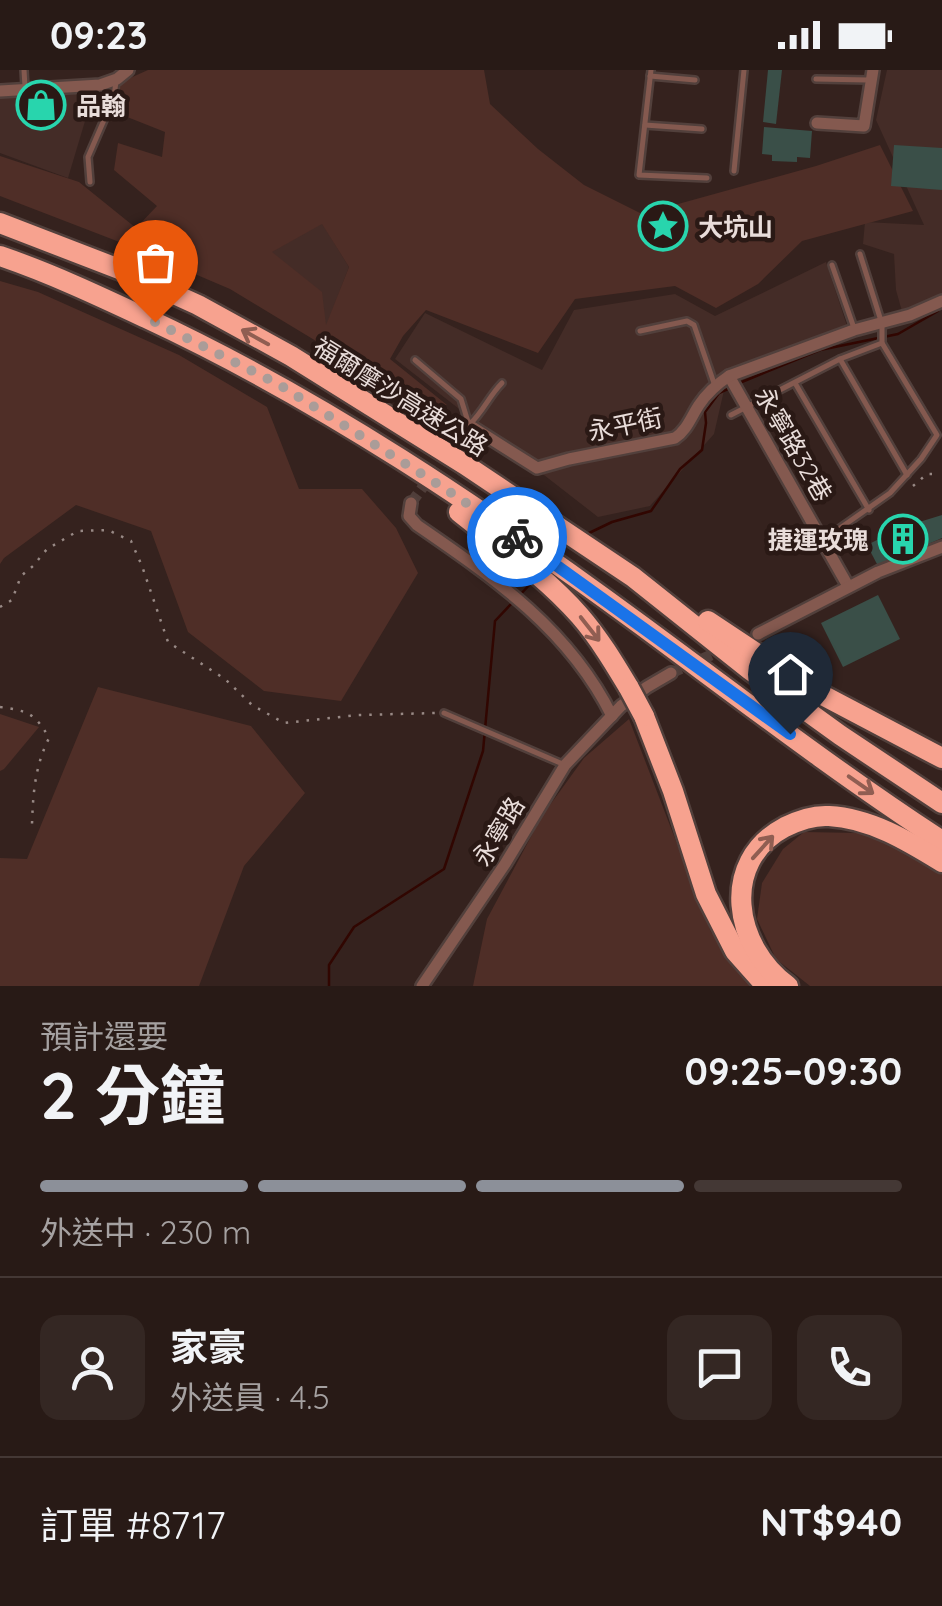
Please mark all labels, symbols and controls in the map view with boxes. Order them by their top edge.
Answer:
text: 09:23 [50,11,147,59]
shop icon: 品翰 [15,79,67,131]
place label: 品翰 [76,90,126,121]
place icon: 大坑山 [637,200,689,252]
place label: 大坑山 [698,211,773,242]
pin [113,220,198,323]
icon: bag [128,235,183,290]
one-way arrow [241,326,270,346]
street label: 福爾摩沙高速公路 [308,330,494,462]
street label: 永寧路32巷 [749,381,839,507]
street label: 永平街 [585,401,665,447]
courier [467,487,567,587]
icon: bike [490,510,545,565]
building icon: 捷運玫瑰 [877,513,929,565]
place label: 捷運玫瑰 [768,524,869,555]
one-way arrow [579,615,600,642]
pin [748,632,833,735]
icon: home [763,647,818,702]
one-way arrow [847,774,874,795]
street label: 永寧路 [465,791,531,871]
one-way arrow [751,835,774,860]
text: 預計還要 [40,1016,168,1056]
text: 09:25–09:30 [685,1047,902,1095]
text: 2 分鐘 [40,1054,225,1135]
text: 外送中 · 230 m [40,1212,251,1252]
button: person [40,1315,145,1420]
button: chat [667,1315,772,1420]
button: phone [797,1315,902,1420]
text: 家豪 [170,1323,246,1371]
text: 外送員 · 4.5 [170,1377,330,1417]
text: NT$940 [760,1498,902,1546]
text: 訂單 #8717 [40,1501,225,1549]

